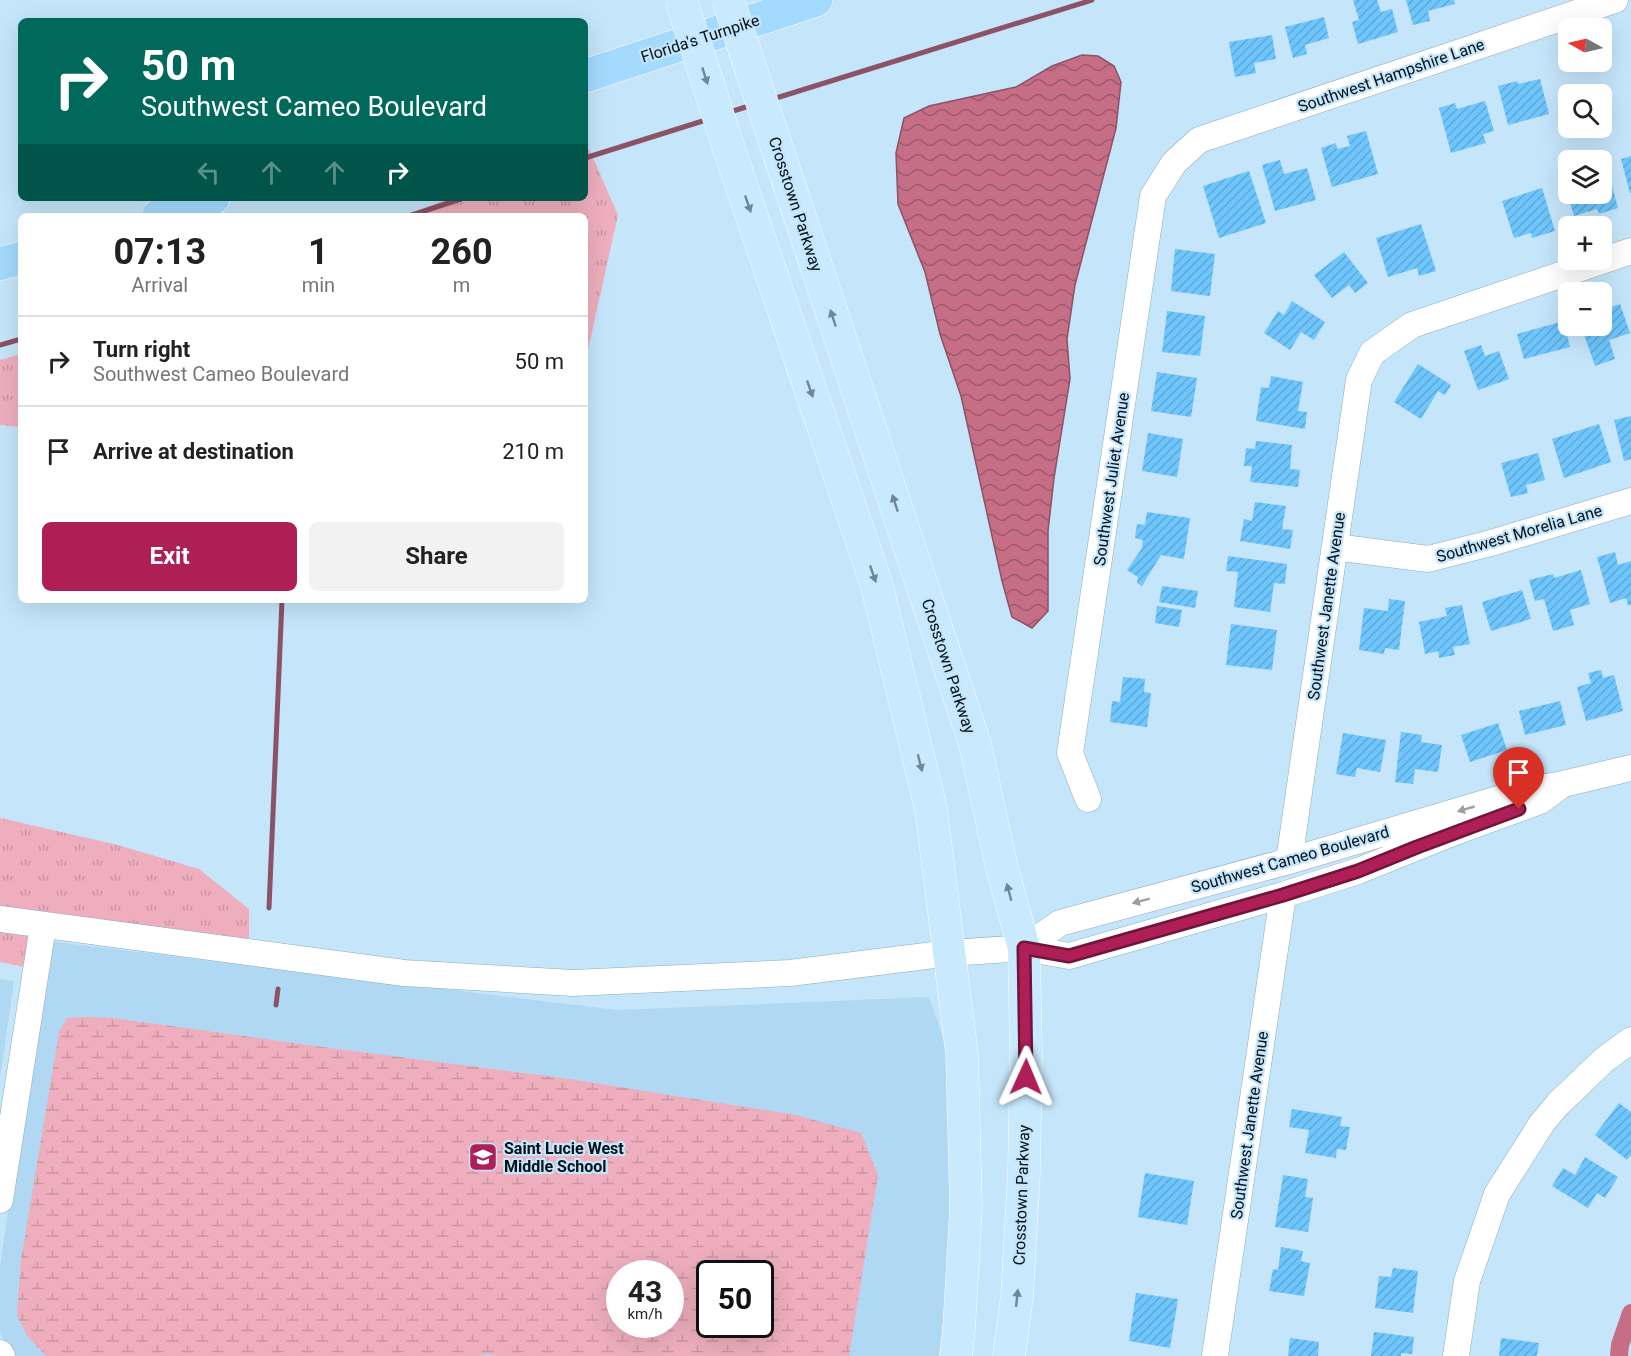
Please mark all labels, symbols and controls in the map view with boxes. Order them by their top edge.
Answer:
street label: Florida's Turnpike [638,10,762,67]
north arrow [1558,18,1612,72]
map controls [1558,18,1612,336]
street label: Southwest Hampshire Lane [1295,35,1487,116]
text: 50 m [141,41,236,90]
icon: right [42,42,120,120]
one-way arrow [701,67,711,85]
button: search [1558,84,1612,138]
text: Southwest Cameo Boulevard [141,91,487,123]
street label: Crosstown Parkway [765,134,826,274]
button: layers [1558,150,1612,204]
icon: left [192,156,225,189]
icon: ahead [255,156,288,189]
icon: ahead [318,156,351,189]
icon: right [381,156,414,189]
one-way arrow [744,196,753,214]
button: + [1558,216,1612,270]
text: 07:13 [113,231,206,273]
text: 1 [308,231,329,273]
text: 260 [431,231,493,273]
text: Arrival [131,273,188,297]
text: min [302,273,335,297]
text: m [453,273,470,297]
button: − [1558,282,1612,336]
one-way arrow [828,309,838,327]
text: Turn right [93,337,190,362]
icon: right [42,345,75,378]
text: 50 m [515,349,564,374]
text: Southwest Cameo Boulevard [93,362,349,386]
one-way arrow [806,380,816,398]
street label: Southwest Juliet Avenue [1090,391,1133,567]
icon: arrive [42,435,75,468]
text: Arrive at destination [93,439,294,464]
text: 210 m [502,439,564,464]
one-way arrow [890,494,899,512]
street label: Southwest Morelia Lane [1434,501,1604,566]
street label: Southwest Janette Avenue [1304,511,1349,701]
button: Exit [42,522,297,591]
button: Share [309,522,564,591]
one-way arrow [869,565,878,583]
street label: Crosstown Parkway [918,596,979,736]
pin [1493,747,1544,809]
one-way arrow [915,754,925,772]
icon: arrive [1502,756,1535,789]
one-way arrow [1457,805,1475,814]
street label: Southwest Cameo Boulevard [1189,822,1391,897]
one-way arrow [1003,883,1013,901]
one-way arrow [1132,897,1150,906]
street label: Southwest Janette Avenue [1227,1030,1272,1220]
position arrow [994,1045,1058,1109]
street label: Crosstown Parkway [1010,1124,1033,1266]
place label: Saint Lucie West Middle School [504,1139,624,1176]
school or university icon: Saint Lucie West Middle School [467,1141,499,1173]
speed limit sign: 50 [696,1260,774,1338]
text: 43 [628,1274,662,1309]
one-way arrow [1012,1288,1021,1307]
text: km/h [627,1305,663,1323]

